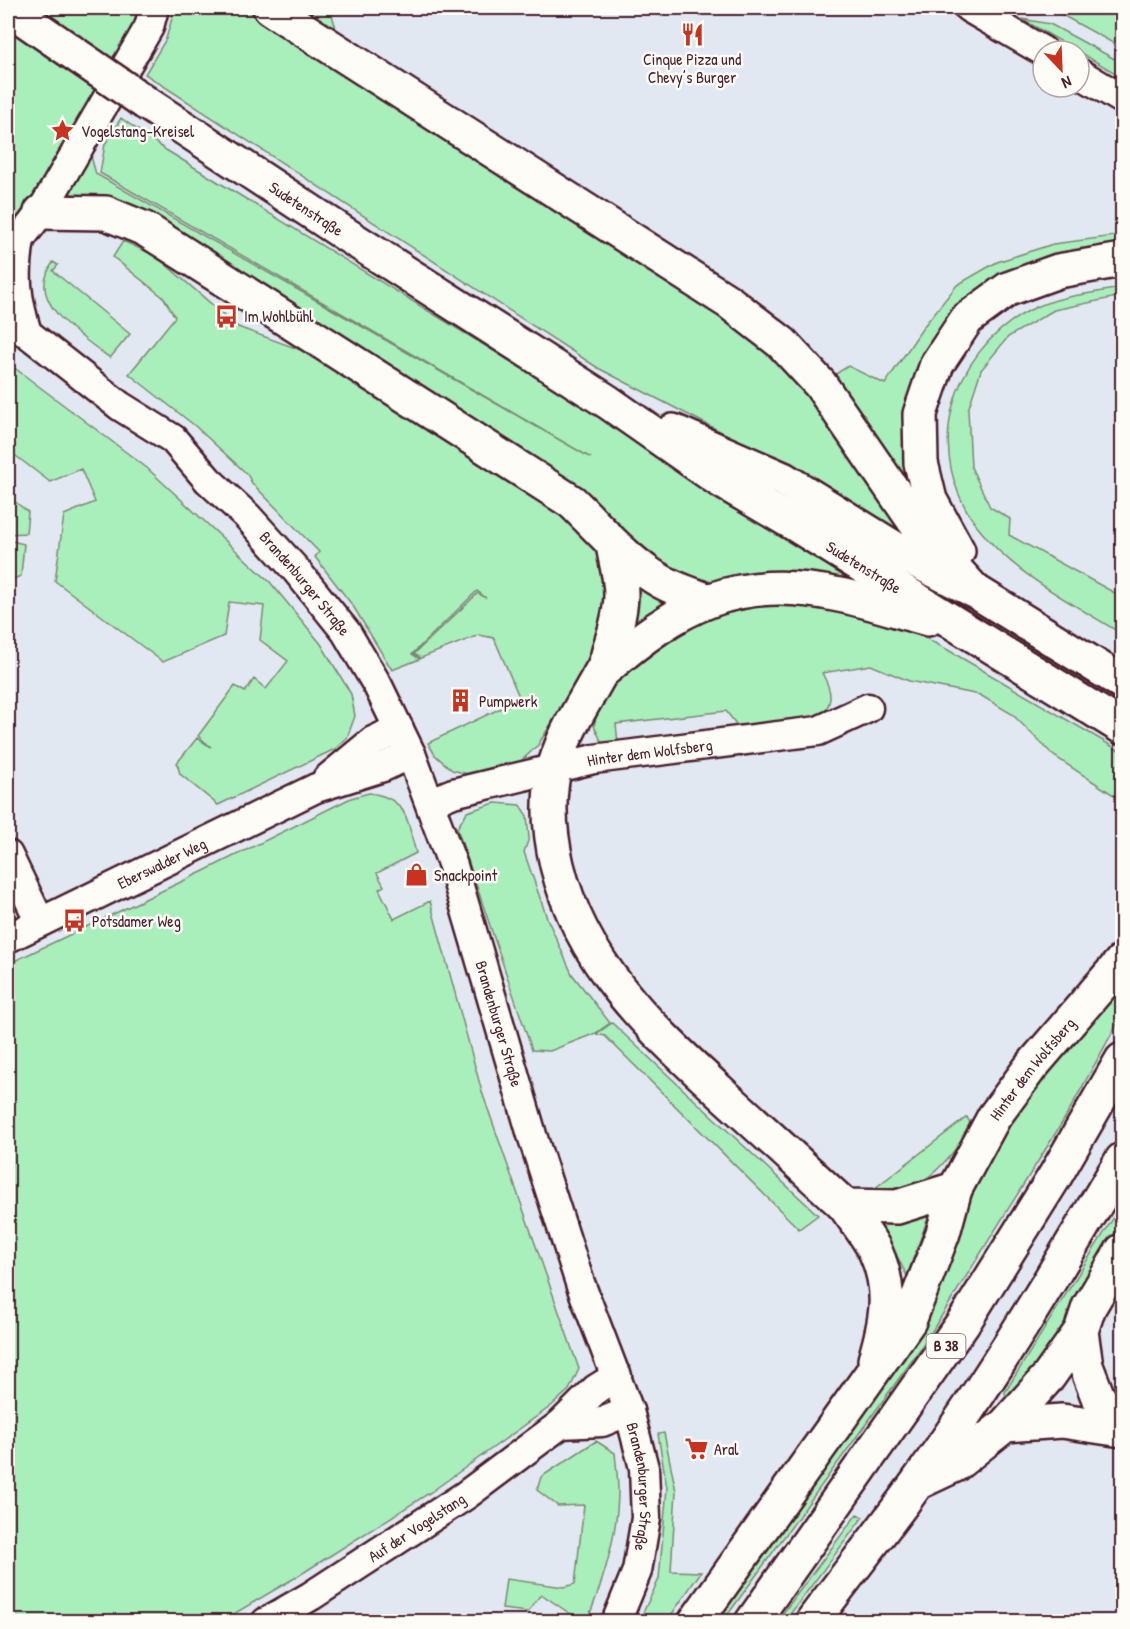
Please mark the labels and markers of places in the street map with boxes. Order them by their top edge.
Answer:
restaurant icon: Cinque Pizza und Chevy’s Burger [679,21,705,47]
place label: Cinque Pizza und Chevy’s Burger [643,48,741,88]
place icon: Vogelstang-Kreisel [50,118,76,144]
place label: Vogelstang-Kreisel [81,120,195,142]
bus stop icon: Im Wohlbühl [213,303,239,329]
place label: Im Wohlbühl [244,305,314,327]
building icon: Pumpwerk [448,688,474,714]
place label: Pumpwerk [479,690,538,712]
shop icon: Snackpoint [403,862,429,888]
place label: Snackpoint [434,864,498,886]
bus stop icon: Potsdamer Weg [61,908,87,934]
place label: Potsdamer Weg [92,910,181,932]
supermarket icon: Aral [683,1436,709,1462]
place label: Aral [714,1438,739,1460]

